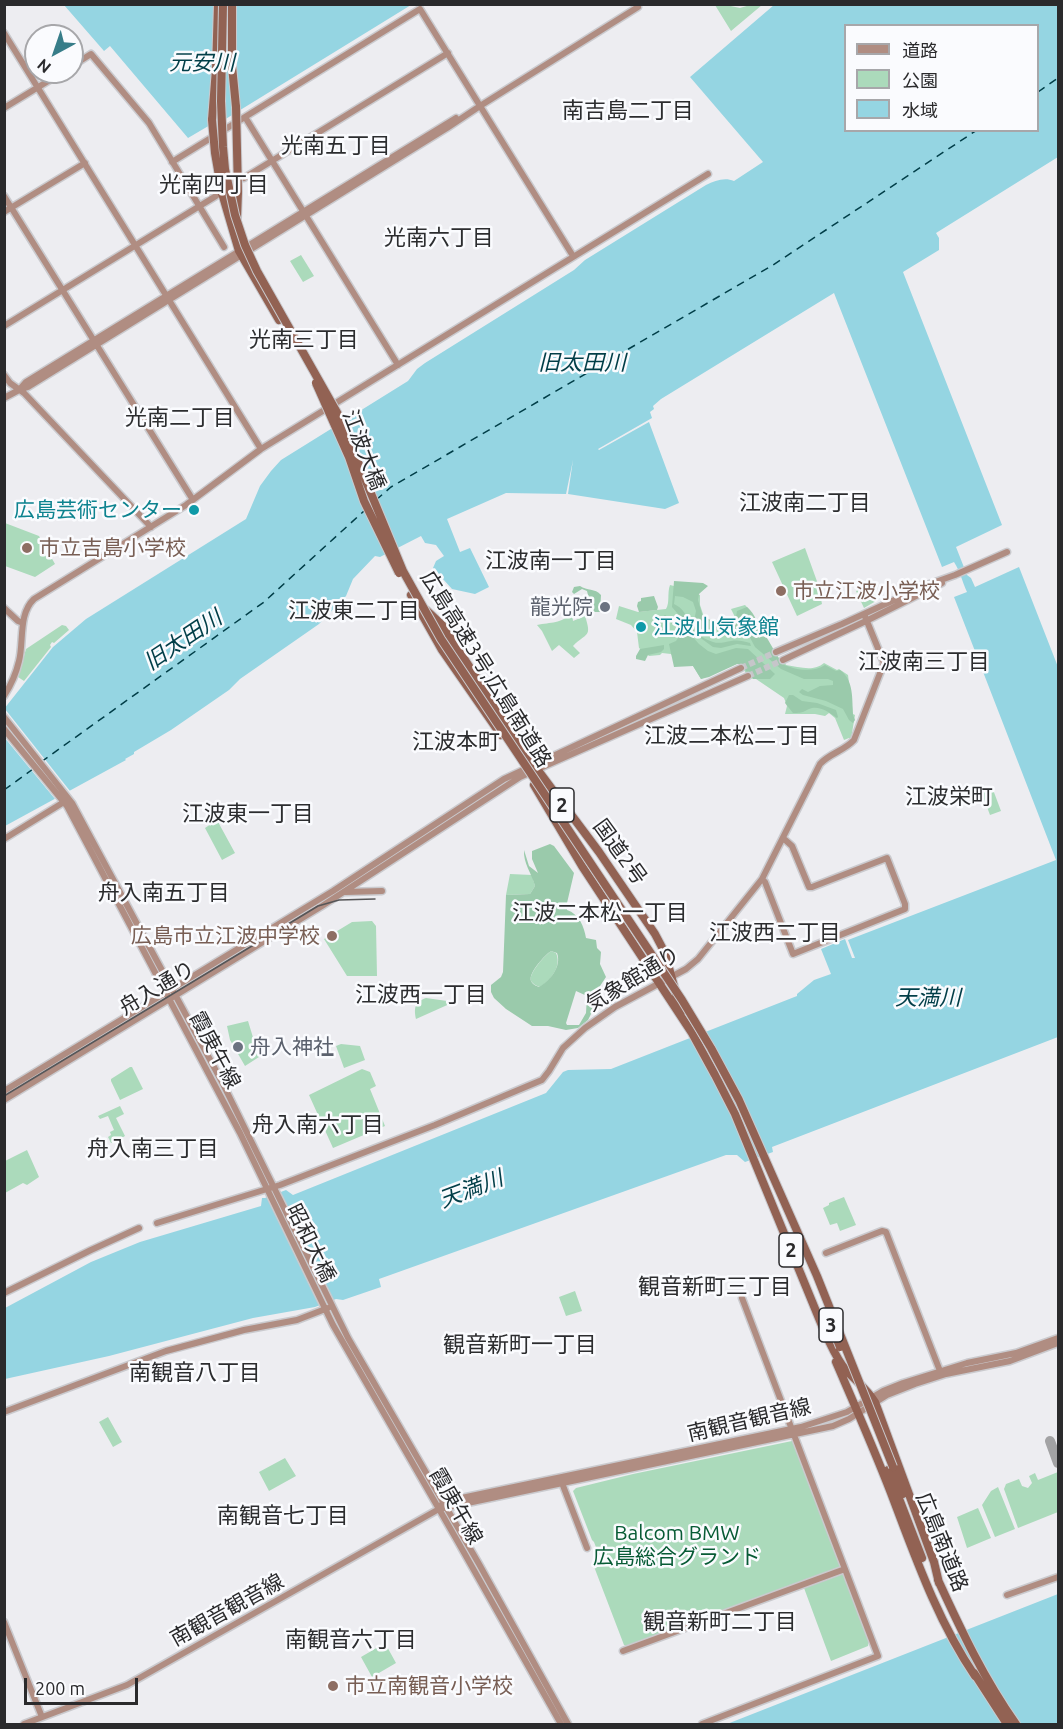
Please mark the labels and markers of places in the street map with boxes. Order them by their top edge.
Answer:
place label: 広島芸術センター [14,497,182,523]
marker: 広島芸術センター [187,503,201,517]
place label: 市立吉島小学校 [39,535,186,561]
marker: 市立吉島小学校 [20,541,34,555]
place label: 市立江波小学校 [793,578,940,604]
marker: 市立江波小学校 [774,584,788,598]
place label: 龍光院 [530,594,593,620]
marker: 龍光院 [598,600,612,614]
place label: 江波山気象館 [653,614,779,640]
marker: 江波山気象館 [634,620,648,634]
place label: 広島市立江波中学校 [131,923,320,949]
marker: 広島市立江波中学校 [325,929,339,943]
place label: 舟入神社 [250,1034,334,1060]
marker: 舟入神社 [231,1040,245,1054]
place label: 市立南観音小学校 [345,1673,513,1699]
marker: 市立南観音小学校 [326,1679,340,1693]

